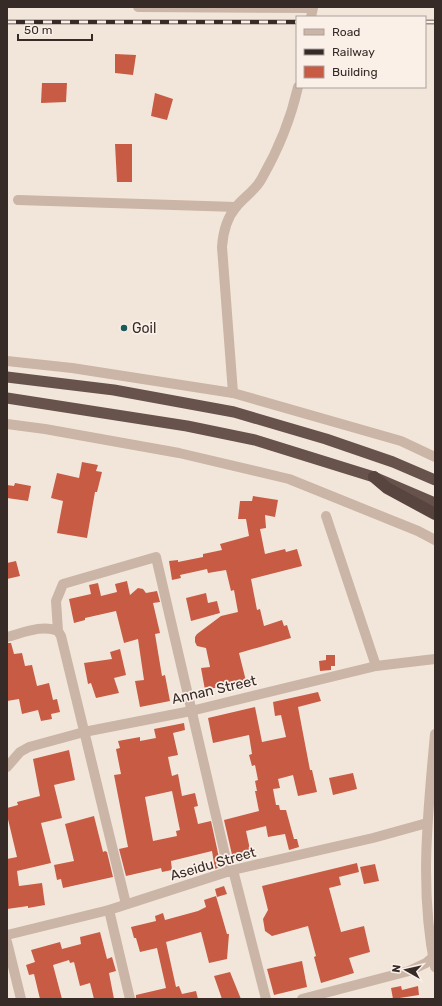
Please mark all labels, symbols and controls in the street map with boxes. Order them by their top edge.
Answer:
scale bar [18,16,92,42]
legend [296,16,426,88]
text: 50 m [24,23,52,37]
text: Road [332,25,360,39]
text: Railway [332,45,375,59]
text: Building [332,65,378,79]
place label: Goil [132,320,156,337]
marker: Goil [119,323,129,333]
street label: Annan Street [170,672,259,708]
street label: Aseidu Street [168,844,258,884]
north arrow [386,950,426,990]
text: N [390,964,404,974]

